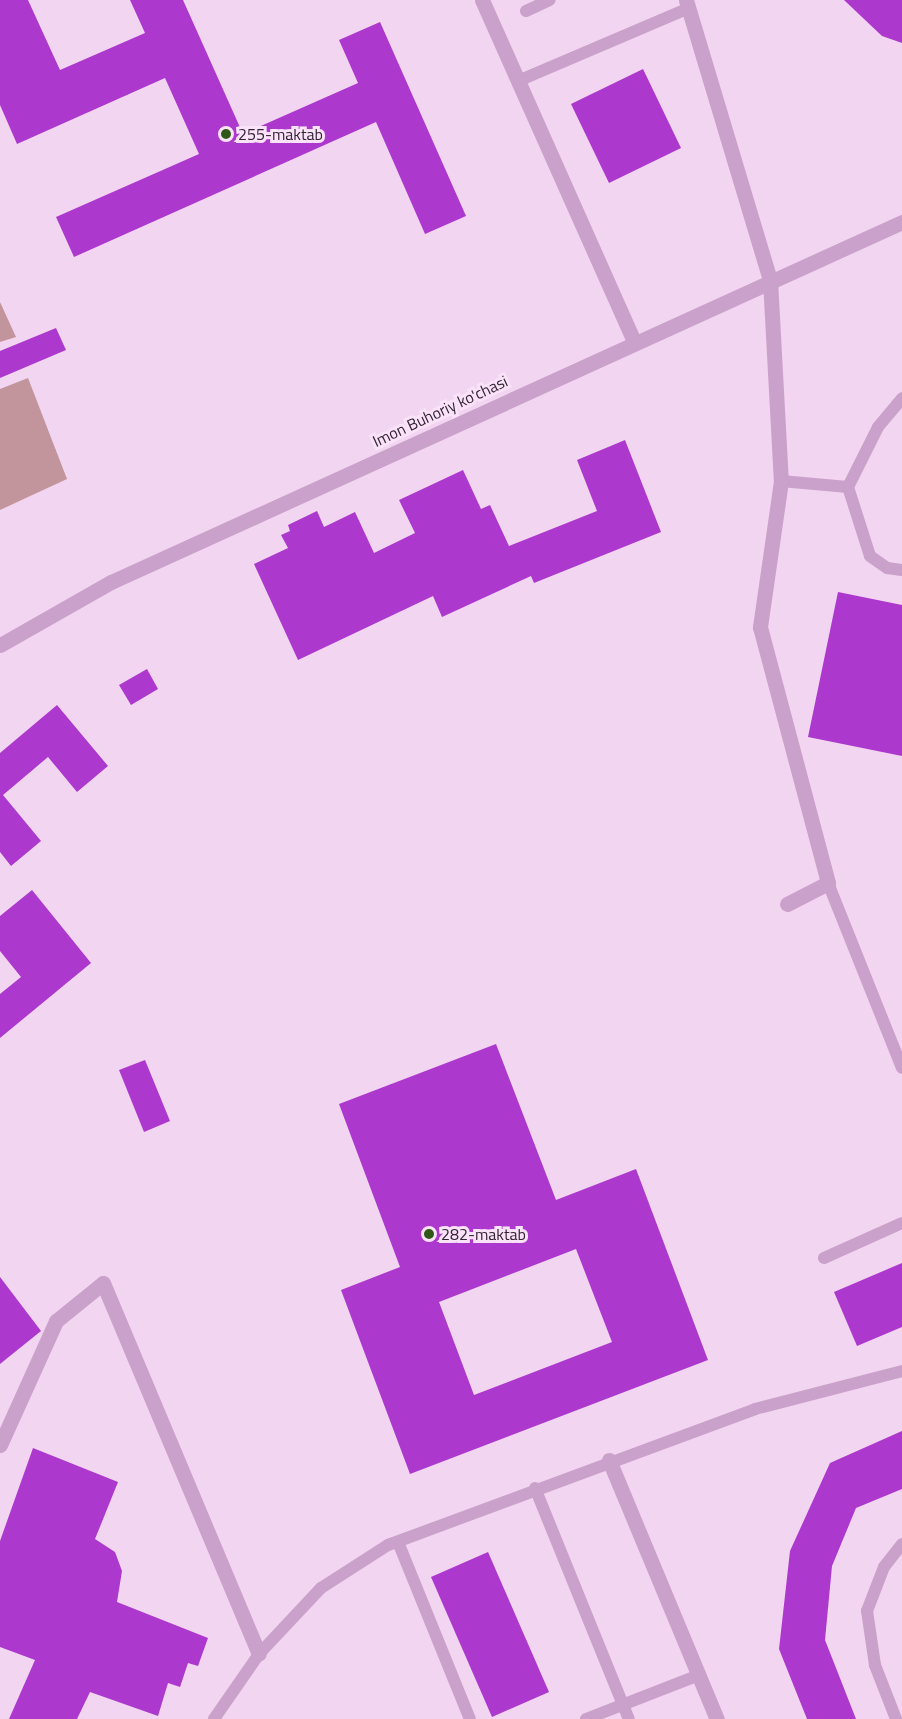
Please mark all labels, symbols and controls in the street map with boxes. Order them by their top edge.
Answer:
place label: 255-maktab [238,124,323,144]
marker: 255-maktab [219,127,233,141]
street label: Imon Buhoriy ko'chasi [369,371,511,451]
place label: 282-maktab [441,1224,526,1244]
marker: 282-maktab [422,1227,436,1241]

